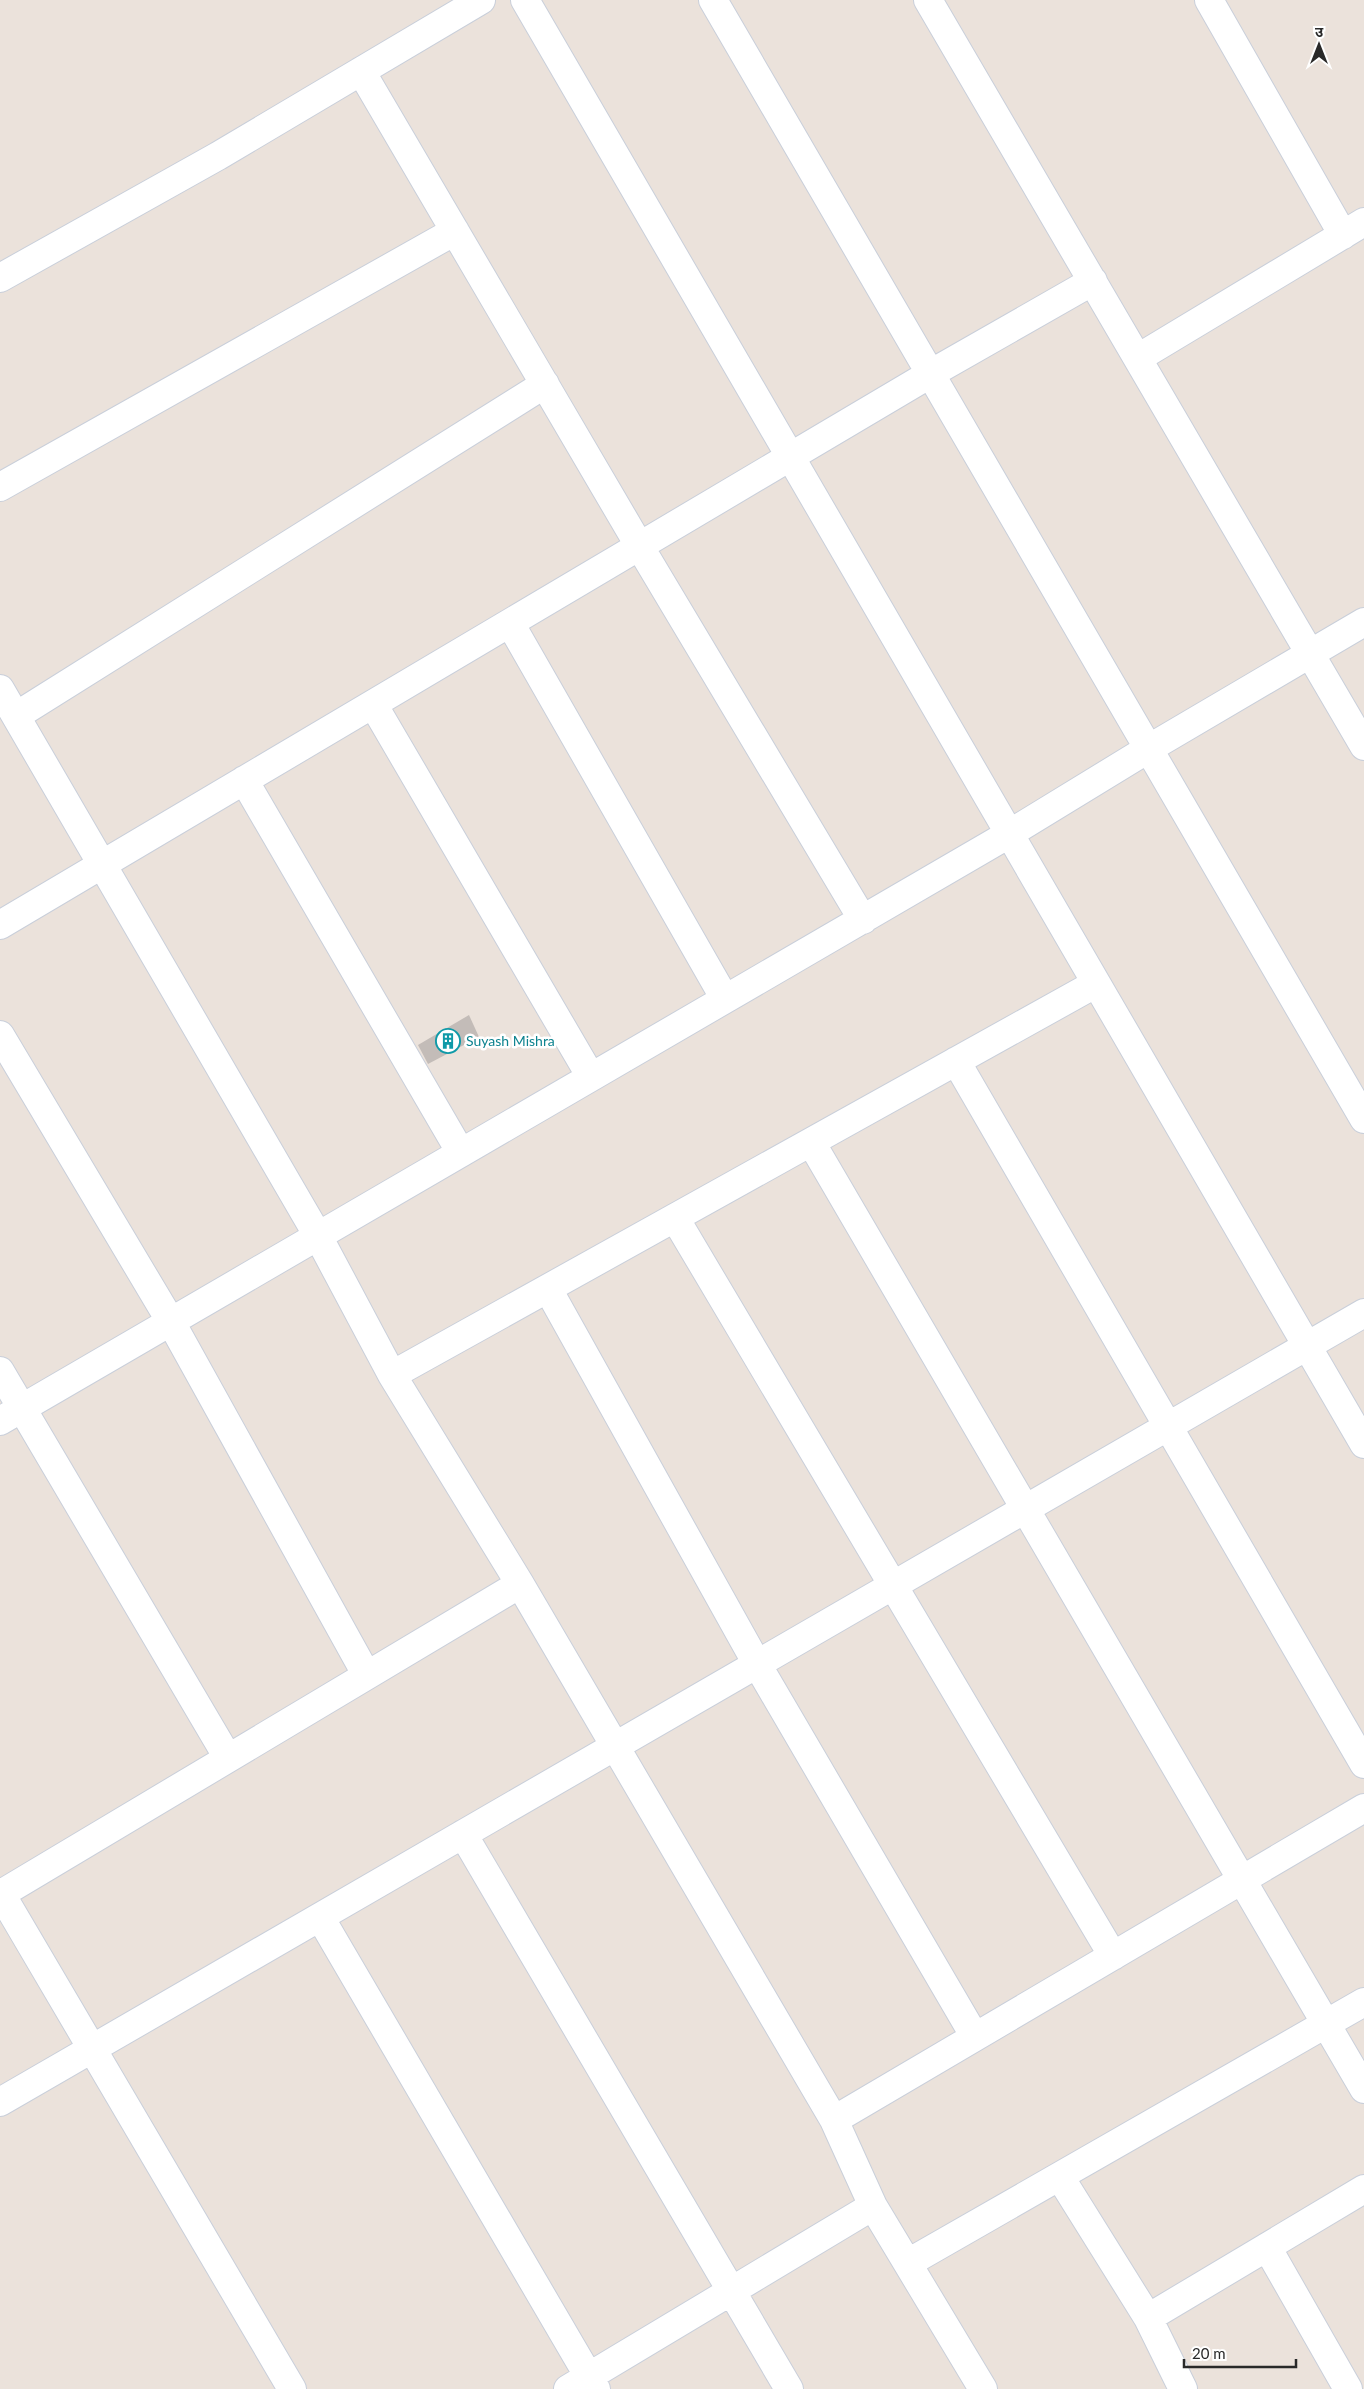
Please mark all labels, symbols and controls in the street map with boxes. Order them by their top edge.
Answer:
north arrow [1294,20,1344,70]
text: उ [1315,23,1324,40]
building icon: Suyash Mishra [435,1028,461,1054]
place label: Suyash Mishra [466,1032,555,1049]
scale bar [1184,2336,1296,2368]
text: 20 m [1192,2344,1226,2362]

